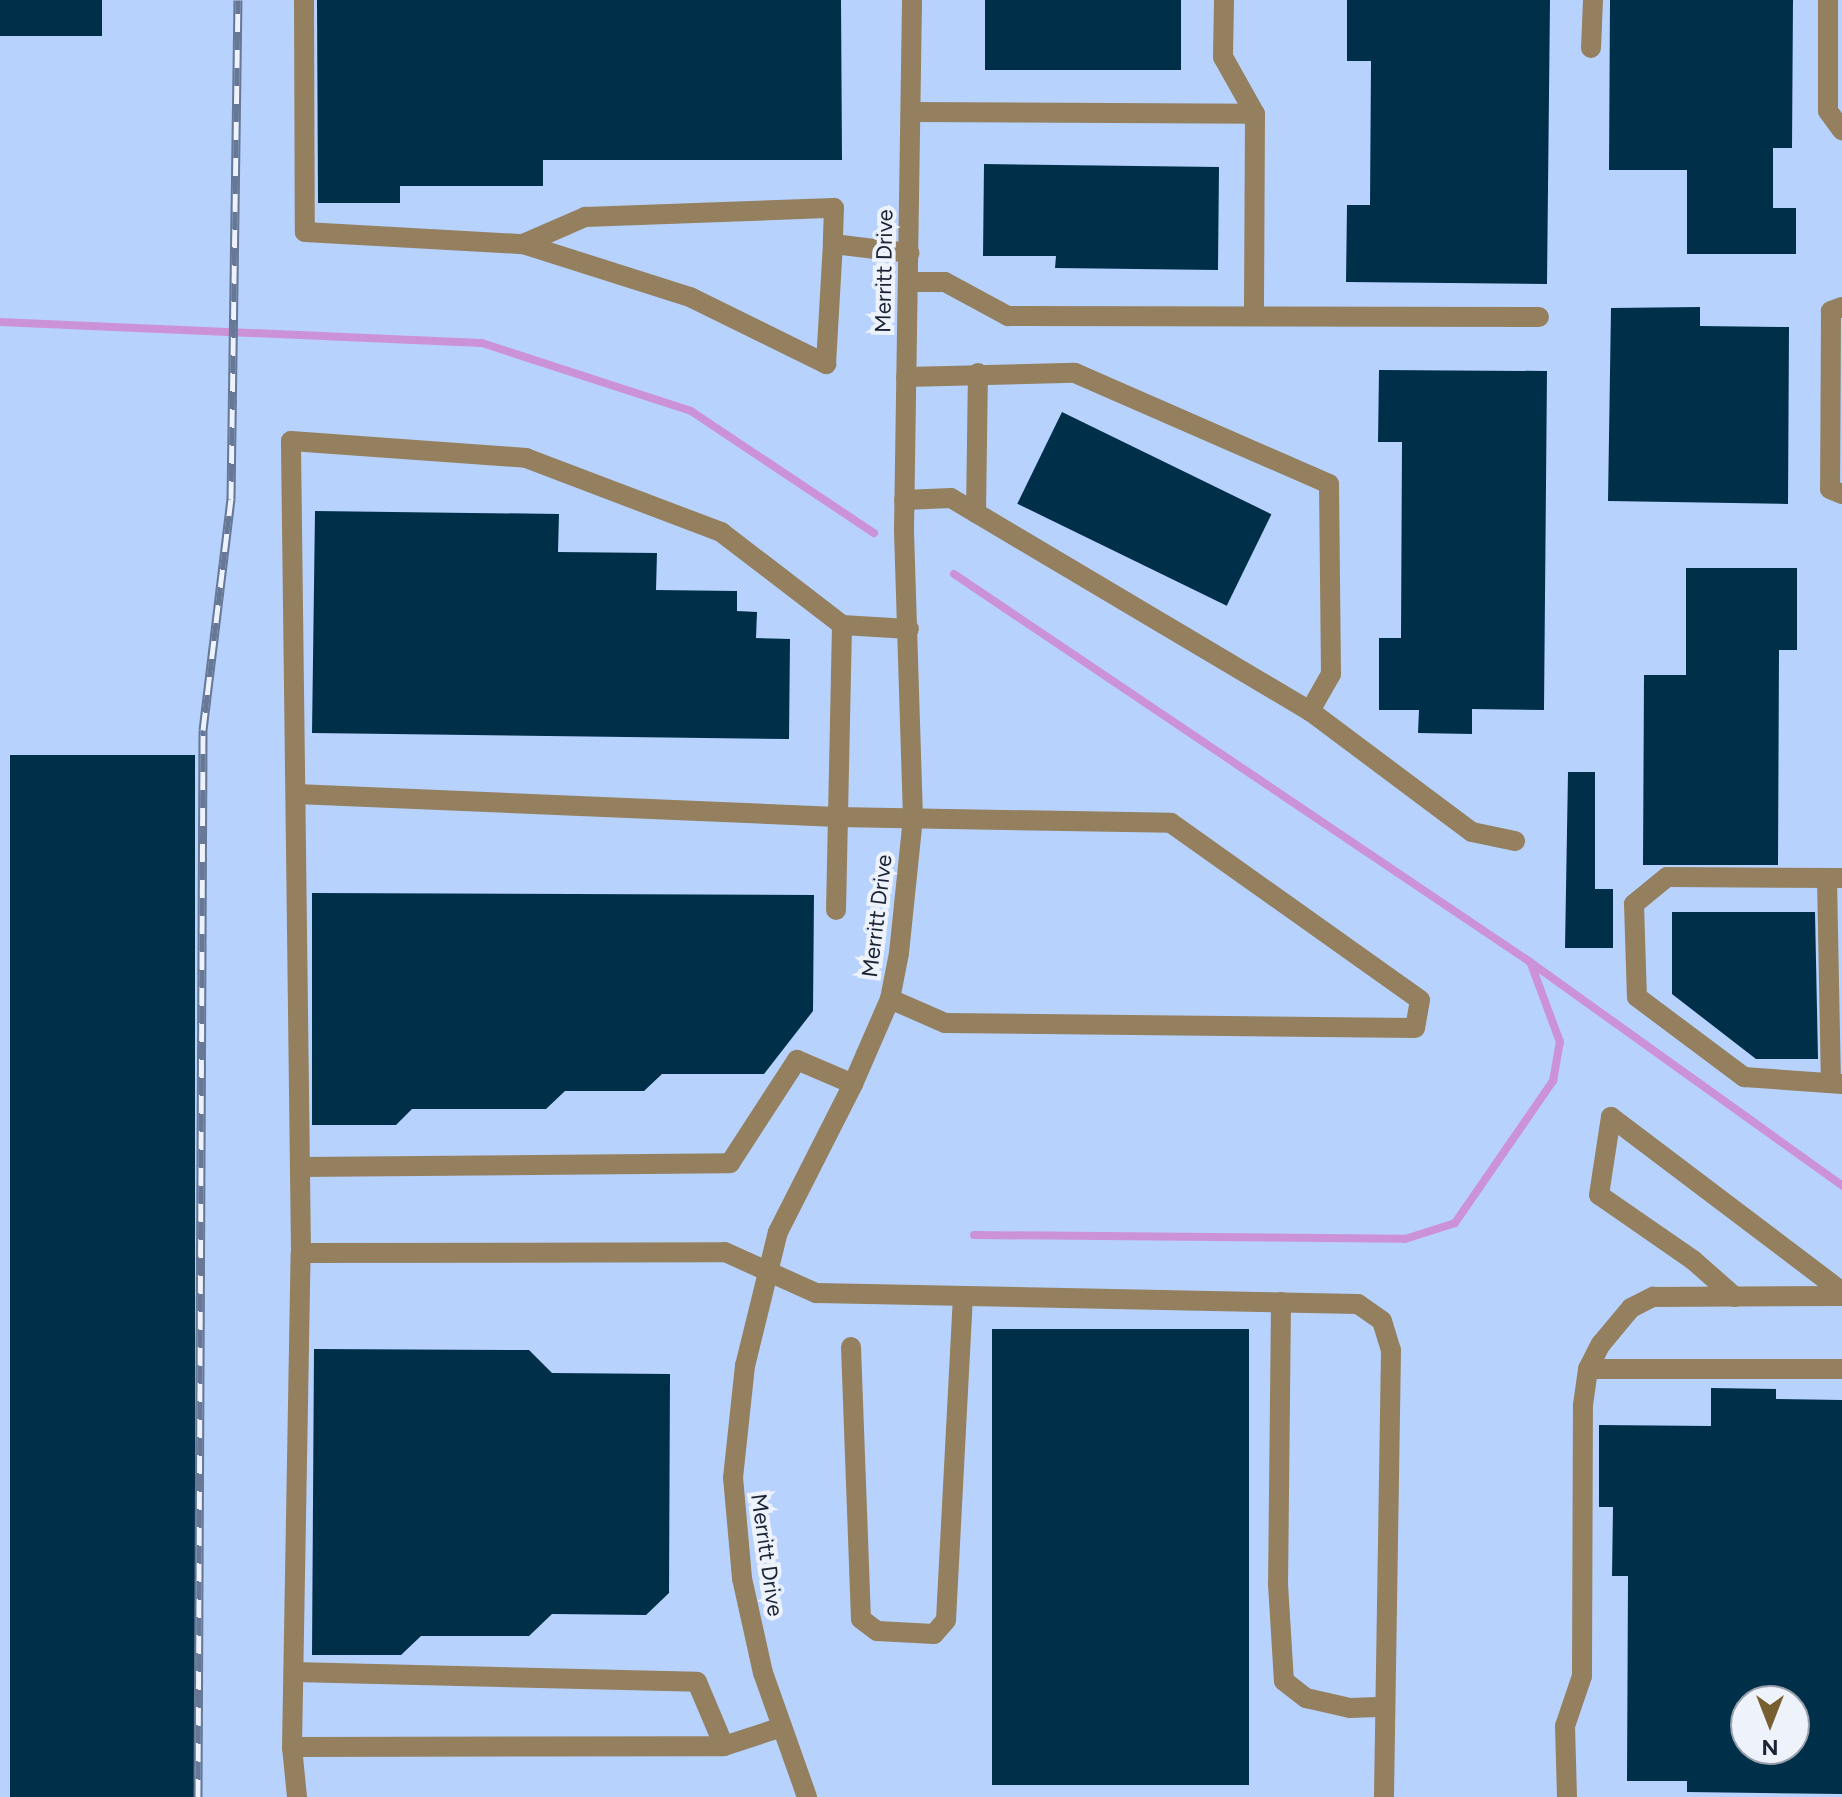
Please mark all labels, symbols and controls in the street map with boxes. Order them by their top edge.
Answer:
street label: Merritt Drive [870,209,898,333]
street label: Merritt Drive [856,853,898,979]
street label: Merritt Drive [745,1492,789,1618]
north arrow [1730,1685,1810,1765]
text: N [1762,1734,1779,1761]

